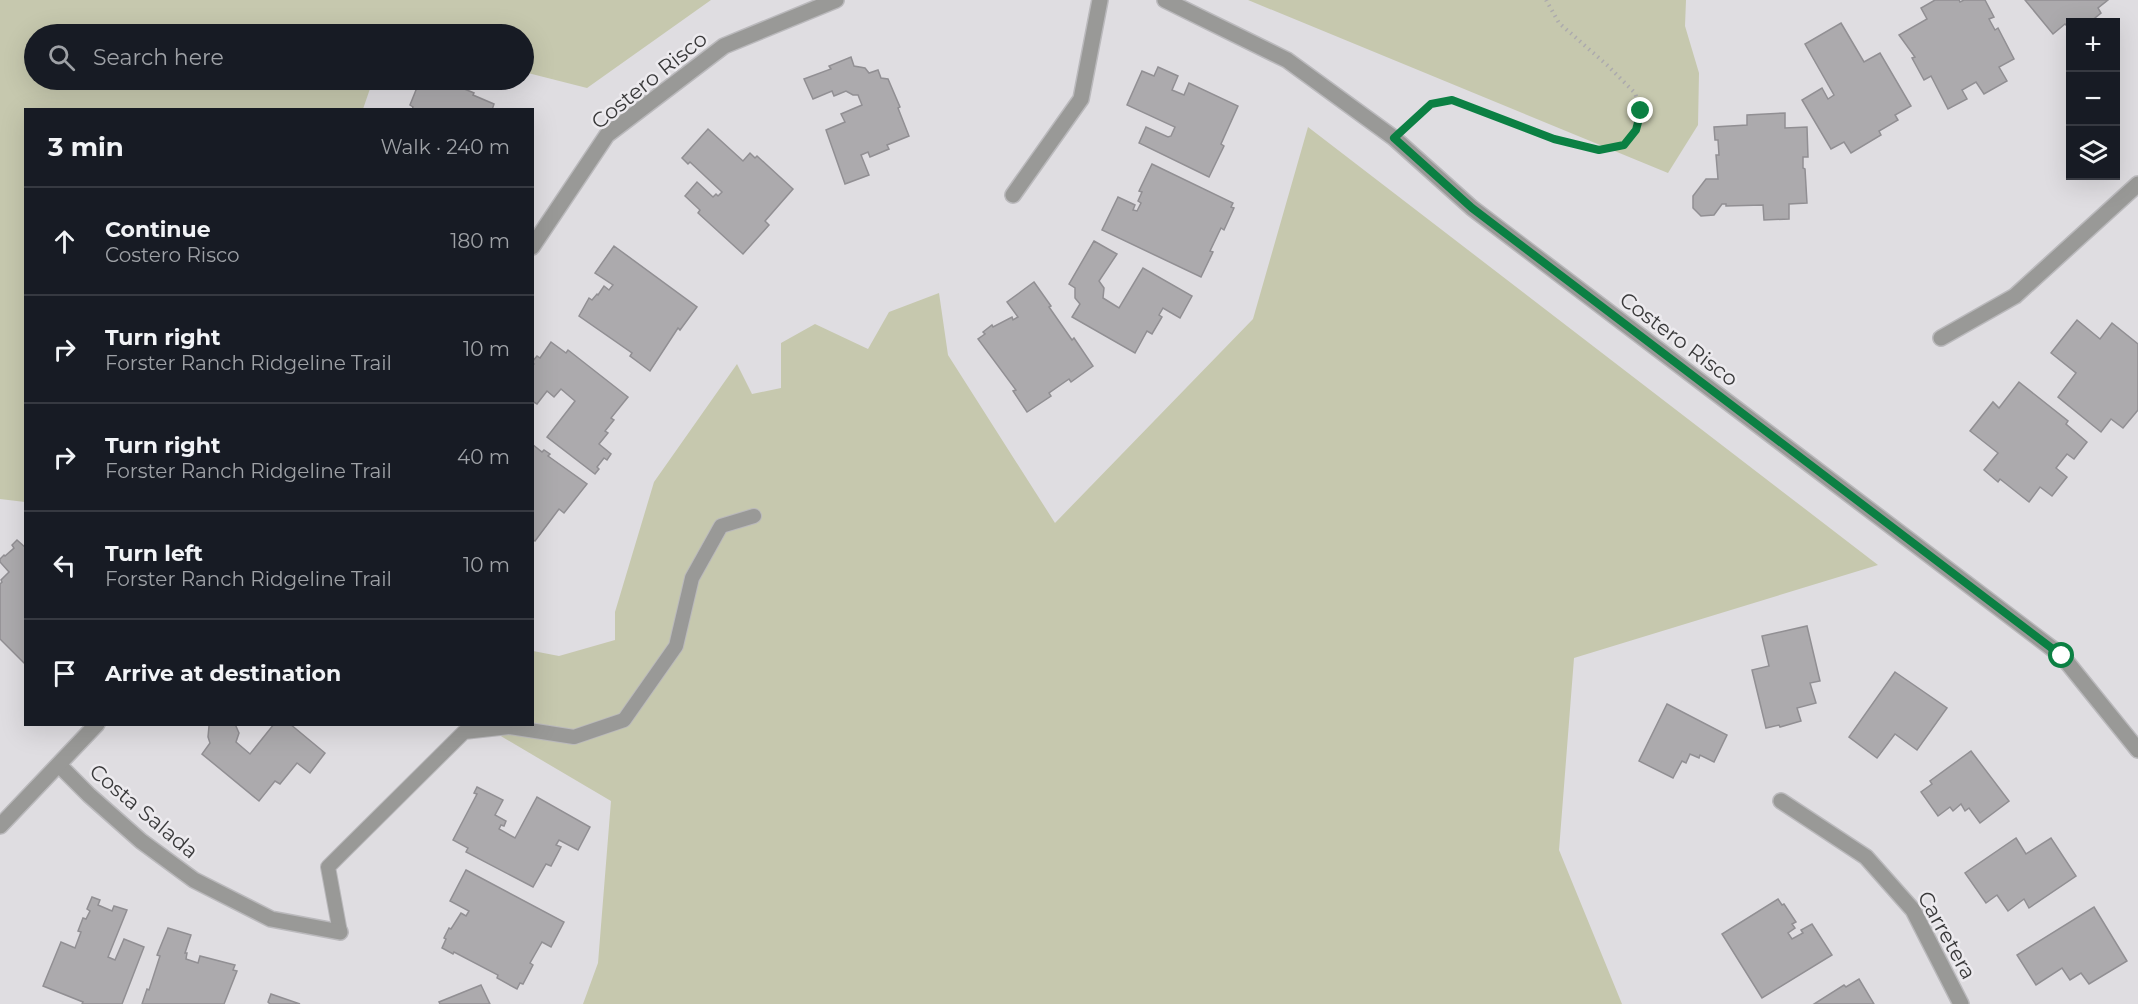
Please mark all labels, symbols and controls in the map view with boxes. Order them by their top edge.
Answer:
map controls [2066,18,2120,180]
button: + [2066,18,2120,72]
search box [24,24,534,90]
street label: Costero Risco [586,26,712,134]
icon: search [45,41,78,74]
text: Search here [93,44,224,71]
button: − [2066,72,2120,126]
route end [1627,97,1653,123]
button: layers [2066,126,2120,180]
text: 3 min [48,131,124,163]
text: Walk · 240 m [380,135,510,159]
text: Continue [105,216,211,243]
icon: ahead [48,225,81,258]
text: 180 m [450,229,510,253]
text: Costero Risco [105,243,240,267]
street label: Costero Risco [1615,286,1743,392]
text: Turn right [105,324,220,351]
icon: right [48,333,81,366]
text: 10 m [463,337,510,361]
text: Forster Ranch Ridgeline Trail [105,351,392,375]
text: Turn right [105,432,220,459]
icon: right [48,441,81,474]
text: 40 m [457,445,510,469]
text: Forster Ranch Ridgeline Trail [105,459,392,483]
text: Turn left [105,540,203,567]
icon: left [48,549,81,582]
text: 10 m [463,553,510,577]
text: Forster Ranch Ridgeline Trail [105,567,392,591]
route start [2048,642,2074,668]
icon: arrive [48,657,81,690]
text: Arrive at destination [105,660,341,687]
street label: Costa Salada [85,758,203,864]
street label: Carretera [1913,887,1981,983]

